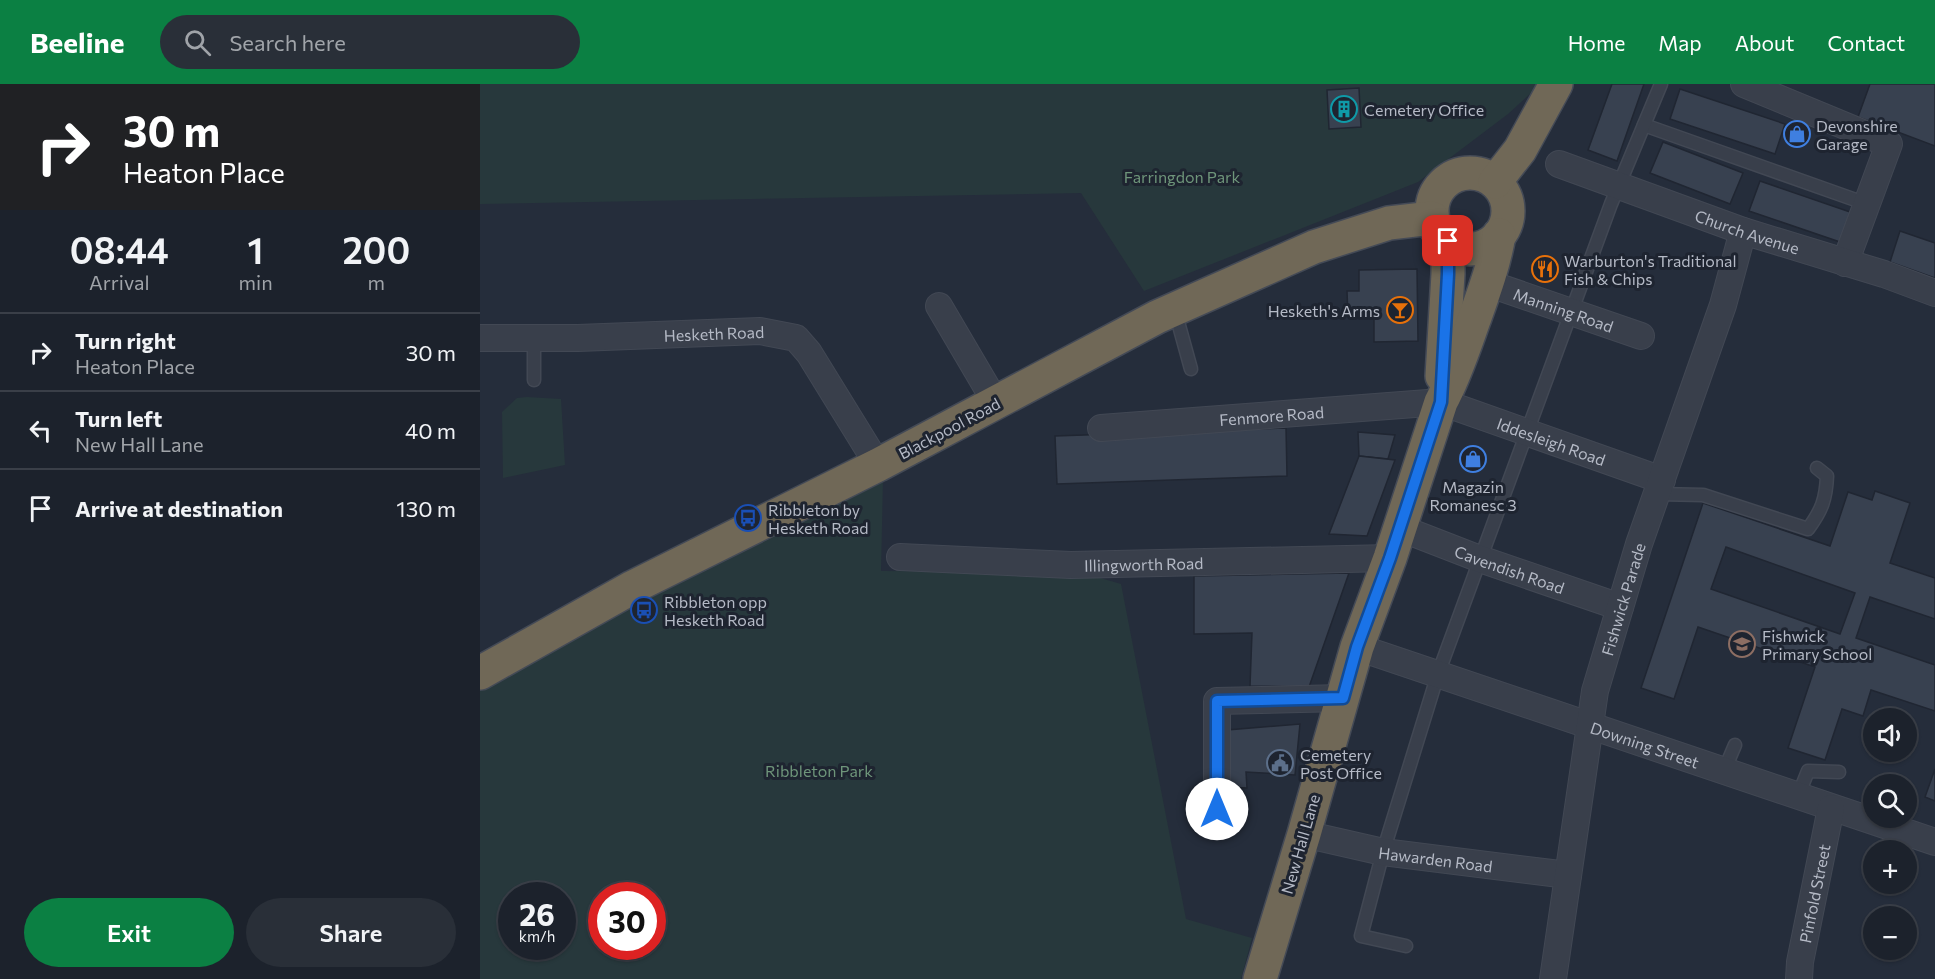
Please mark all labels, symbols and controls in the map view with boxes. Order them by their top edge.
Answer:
search box [160,15,580,69]
text: Beeline [30,25,124,59]
icon: search [181,26,214,59]
text: Search here [229,29,346,56]
text: Home [1568,30,1625,55]
text: Map [1658,30,1702,55]
text: About [1735,30,1794,55]
text: Contact [1827,30,1905,55]
building icon: Cemetery Office [1329,94,1359,124]
place label: Cemetery Office [1364,100,1484,119]
text: 30 m [123,104,220,156]
icon: right [24,108,102,186]
place label: Devonshire Garage [1816,116,1898,153]
shop icon: Devonshire Garage [1782,119,1812,149]
text: Heaton Place [123,156,285,189]
park label: Farringdon Park [1124,167,1240,186]
street label: Church Avenue [1693,205,1802,257]
pin [1422,215,1473,266]
icon: arrive [1431,224,1464,257]
text: 08:44 [70,227,169,271]
text: 1 [248,227,264,271]
text: 200 [342,227,410,271]
place label: Warburton's Traditional Fish & Chips [1564,251,1736,288]
restaurant icon: Warburton's Traditional Fish & Chips [1530,254,1560,284]
text: Arrival [89,270,150,294]
text: min [239,270,273,294]
text: m [368,270,385,294]
street label: Manning Road [1511,283,1616,335]
bar icon: Hesketh's Arms [1385,295,1415,325]
place label: Hesketh's Arms [1268,301,1380,320]
street label: Hesketh Road [663,321,765,344]
text: Turn right [75,327,176,354]
icon: right [24,336,57,369]
text: 30 m [406,339,456,366]
text: Heaton Place [75,354,195,378]
street label: Blackpool Road [895,393,1003,463]
street label: Fenmore Road [1218,401,1325,428]
text: Turn left [75,405,162,432]
street label: Iddesleigh Road [1495,413,1608,469]
icon: left [24,414,57,447]
text: 40 m [405,417,456,444]
text: New Hall Lane [75,432,204,456]
shop icon: Magazin Romanesc 3 [1458,444,1488,474]
place label: Magazin Romanesc 3 [1429,477,1517,514]
icon: arrive [24,492,57,525]
text: Arrive at destination [75,495,283,522]
text: 130 m [396,495,456,522]
place label: Ribbleton by Hesketh Road [768,500,869,537]
bus stop icon: Ribbleton by Hesketh Road [733,503,763,533]
street label: Fishwick Parade [1597,540,1648,658]
street label: Cavendish Road [1452,541,1567,597]
street label: Illingworth Road [1084,553,1204,574]
place label: Ribbleton opp Hesketh Road [664,592,767,629]
bus stop icon: Ribbleton opp Hesketh Road [629,595,659,625]
place label: Fishwick Primary School [1762,626,1872,663]
school or university icon: Fishwick Primary School [1727,629,1757,659]
map controls [1863,708,1917,960]
button: sound [1863,708,1917,762]
street label: Downing Street [1588,717,1702,771]
place label: Cemetery Post Office [1300,745,1382,782]
public building icon: Cemetery Post Office [1265,748,1295,778]
park label: Ribbleton Park [765,761,873,780]
button: search [1863,774,1917,828]
position arrow [1185,777,1249,841]
street label: New Hall Lane [1277,792,1323,896]
button: + [1863,840,1917,894]
street label: Hawarden Road [1377,842,1494,875]
street label: Pinfold Street [1795,842,1833,945]
speed limit sign: 30 [588,882,666,960]
text: 26 [519,895,555,932]
button: Exit [24,898,234,967]
button: Share [246,898,456,967]
button: − [1863,906,1917,960]
text: km/h [519,927,555,945]

